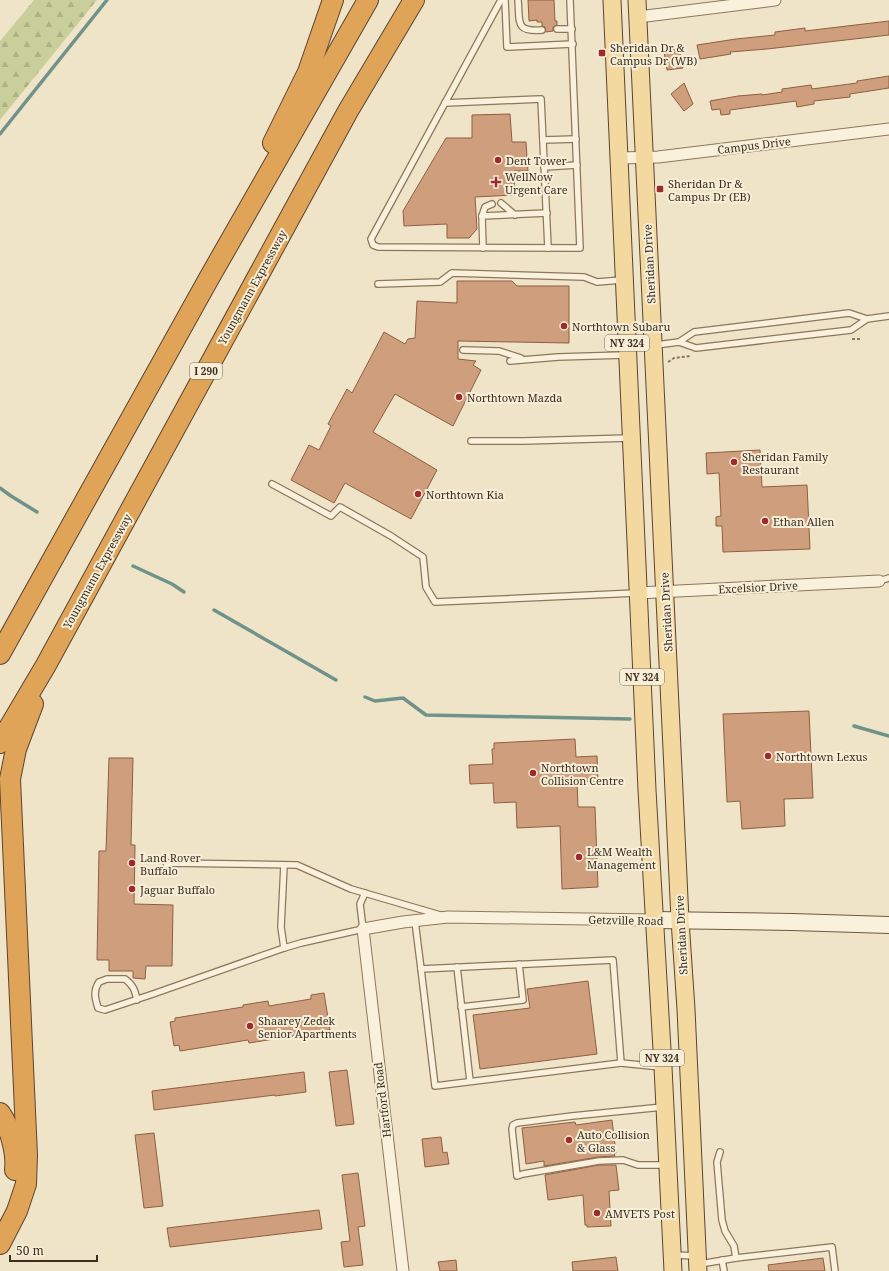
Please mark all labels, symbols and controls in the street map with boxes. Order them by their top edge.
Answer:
place label: Sheridan Dr & Campus Dr (WB) [610,40,697,68]
marker: Sheridan Dr & Campus Dr (WB) [597,48,607,58]
street label: Campus Drive [716,133,792,157]
place label: Dent Tower [506,153,568,168]
marker: Dent Tower [493,155,503,165]
place label: WellNow Urgent Care [505,169,568,197]
marker: WellNow Urgent Care [490,176,502,188]
place label: Sheridan Dr & Campus Dr (EB) [668,176,751,204]
marker: Sheridan Dr & Campus Dr (EB) [655,184,665,194]
street label: Sheridan Drive [639,224,659,304]
street label: Youngmann Expressway [214,226,290,348]
place label: Northtown Subaru [572,319,671,334]
marker: Northtown Subaru [559,321,569,331]
road number: NY 324 [605,335,649,351]
road number: I 290 [190,363,222,379]
place label: Northtown Mazda [467,390,563,405]
marker: Northtown Mazda [454,392,464,402]
place label: Sheridan Family Restaurant [742,449,829,477]
marker: Sheridan Family Restaurant [729,457,739,467]
place label: Northtown Kia [426,487,504,502]
marker: Northtown Kia [413,489,423,499]
street label: Youngmann Expressway [59,510,135,632]
place label: Ethan Allen [773,514,834,529]
marker: Ethan Allen [760,516,770,526]
street label: Sheridan Drive [656,572,676,652]
street label: Excelsior Drive [718,577,798,597]
road number: NY 324 [620,669,664,685]
place label: Northtown Lexus [776,749,868,764]
marker: Northtown Lexus [763,751,773,761]
place label: Northtown Collision Centre [541,760,624,788]
marker: Northtown Collision Centre [528,768,538,778]
place label: L&M Wealth Management [587,844,656,872]
place label: Land Rover Buffalo [140,850,202,878]
marker: L&M Wealth Management [574,852,584,862]
marker: Land Rover Buffalo [127,858,137,868]
place label: Jaguar Buffalo [139,882,215,897]
marker: Jaguar Buffalo [127,884,137,894]
street label: Sheridan Drive [671,895,691,975]
street label: Getzville Road [588,912,664,928]
place label: Shaarey Zedek Senior Apartments [258,1013,357,1041]
marker: Shaarey Zedek Senior Apartments [245,1021,255,1031]
road number: NY 324 [640,1050,684,1066]
street label: Hartford Road [370,1061,394,1138]
place label: Auto Collision & Glass [577,1127,650,1155]
marker: Auto Collision & Glass [564,1135,574,1145]
place label: AMVETS Post [605,1206,675,1221]
marker: AMVETS Post [592,1208,602,1218]
scale bar [10,1237,97,1263]
text: 50 m [16,1242,44,1259]

